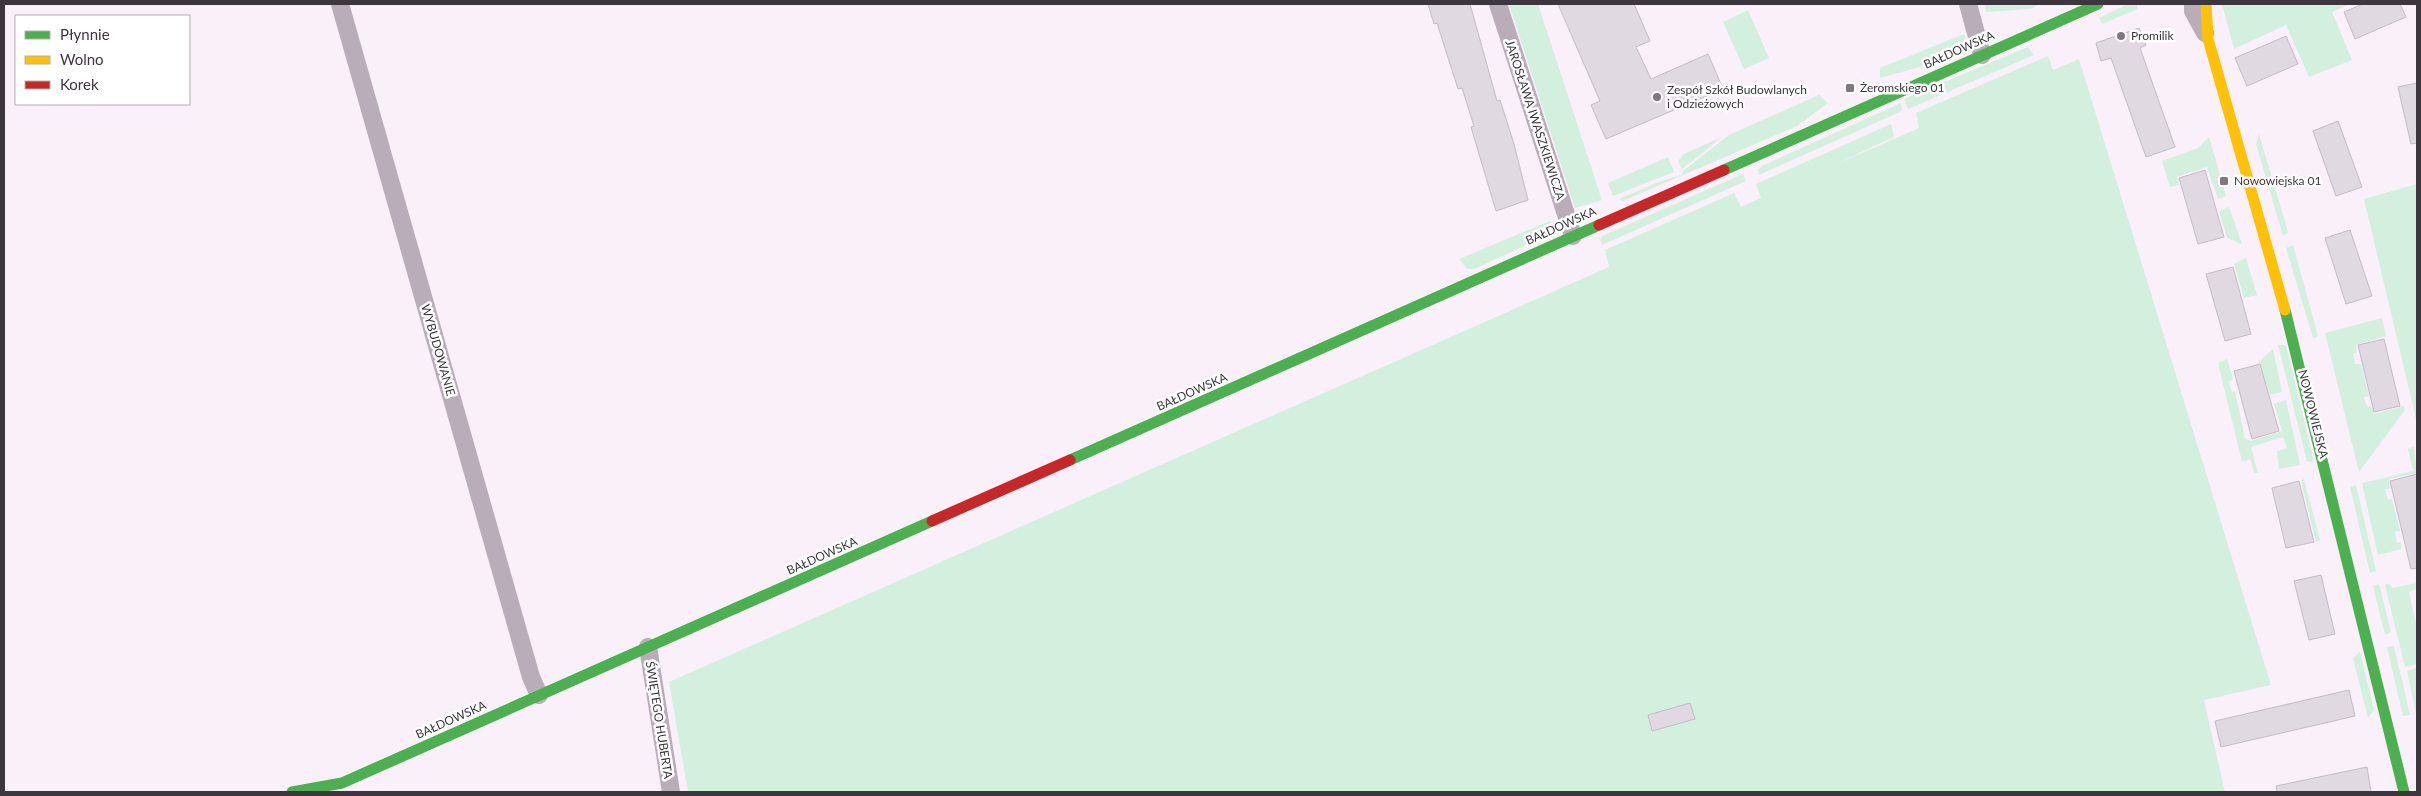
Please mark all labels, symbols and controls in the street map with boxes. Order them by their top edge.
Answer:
legend [15,15,190,105]
text: Płynnie [60,25,110,43]
street label: BAŁDOWSKA [1921,27,1997,72]
place label: Promilik [2131,28,2174,43]
marker: Promilik [2115,30,2127,42]
street label: JAROSŁAWA IWASZKIEWICZA [1502,38,1569,203]
text: Wolno [60,50,104,68]
text: Korek [60,75,99,93]
place label: Żeromskiego 01 [1860,80,1945,95]
place label: Zespół Szkół Budowlanych i Odzieżowych [1667,82,1807,111]
marker: Żeromskiego 01 [1844,82,1856,94]
marker: Zespół Szkół Budowlanych i Odzieżowych [1651,91,1663,103]
place label: Nowowiejska 01 [2234,173,2322,188]
marker: Nowowiejska 01 [2218,175,2230,187]
street label: BAŁDOWSKA [1523,203,1599,248]
street label: WYBUDOWANIE [418,302,459,397]
street label: NOWOWIEJSKA [2295,368,2332,461]
street label: BAŁDOWSKA [1154,369,1230,414]
street label: BAŁDOWSKA [784,533,860,578]
street label: ŚWIĘTEGO HUBERTA [643,660,676,781]
street label: BAŁDOWSKA [413,697,489,742]

